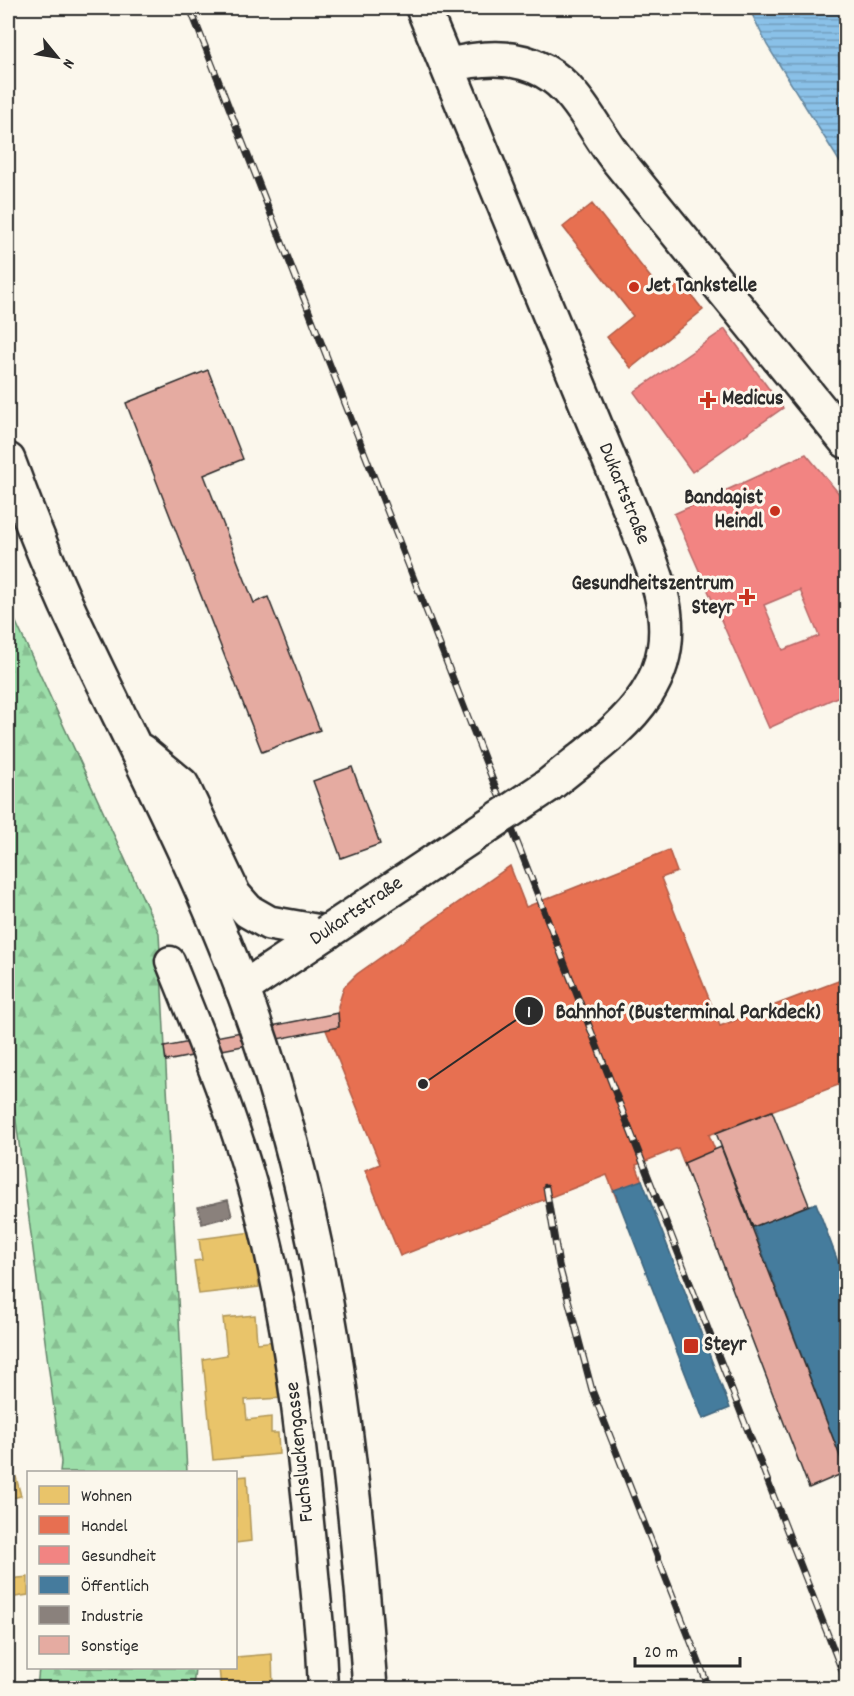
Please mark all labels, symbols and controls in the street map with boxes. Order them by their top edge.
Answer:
north arrow [27,27,87,87]
text: N [56,54,80,73]
place label: Jet Tankstelle [646,272,757,302]
marker: Jet Tankstelle [627,280,641,294]
place label: Medicus [722,385,784,415]
marker: Medicus [699,391,717,409]
street label: Dukartstraße [589,439,657,549]
place label: Bandagist Heindl [684,484,764,538]
marker: Bandagist Heindl [768,504,782,518]
place label: Gesundheitszentrum Steyr [571,570,735,624]
marker: Gesundheitszentrum Steyr [738,588,756,606]
street label: Dukartstraße [304,870,410,954]
callout: Bahnhof (Busterminal Parkdeck) [514,991,833,1031]
text: Bahnhof (Busterminal Parkdeck) [555,998,821,1029]
text: 1 [527,1001,531,1026]
place label: Steyr [704,1331,748,1361]
marker: Steyr [682,1337,700,1355]
street label: Fuchsluckengasse [279,1380,323,1524]
legend [27,1471,237,1669]
text: Wohnen [81,1485,132,1510]
text: Handel [81,1515,128,1540]
text: Gesundheit [81,1545,157,1570]
text: Öffentlich [81,1575,149,1600]
text: Industrie [81,1605,143,1630]
scale bar [635,1630,740,1668]
text: Sonstige [81,1635,139,1660]
text: 20 m [644,1641,678,1666]

